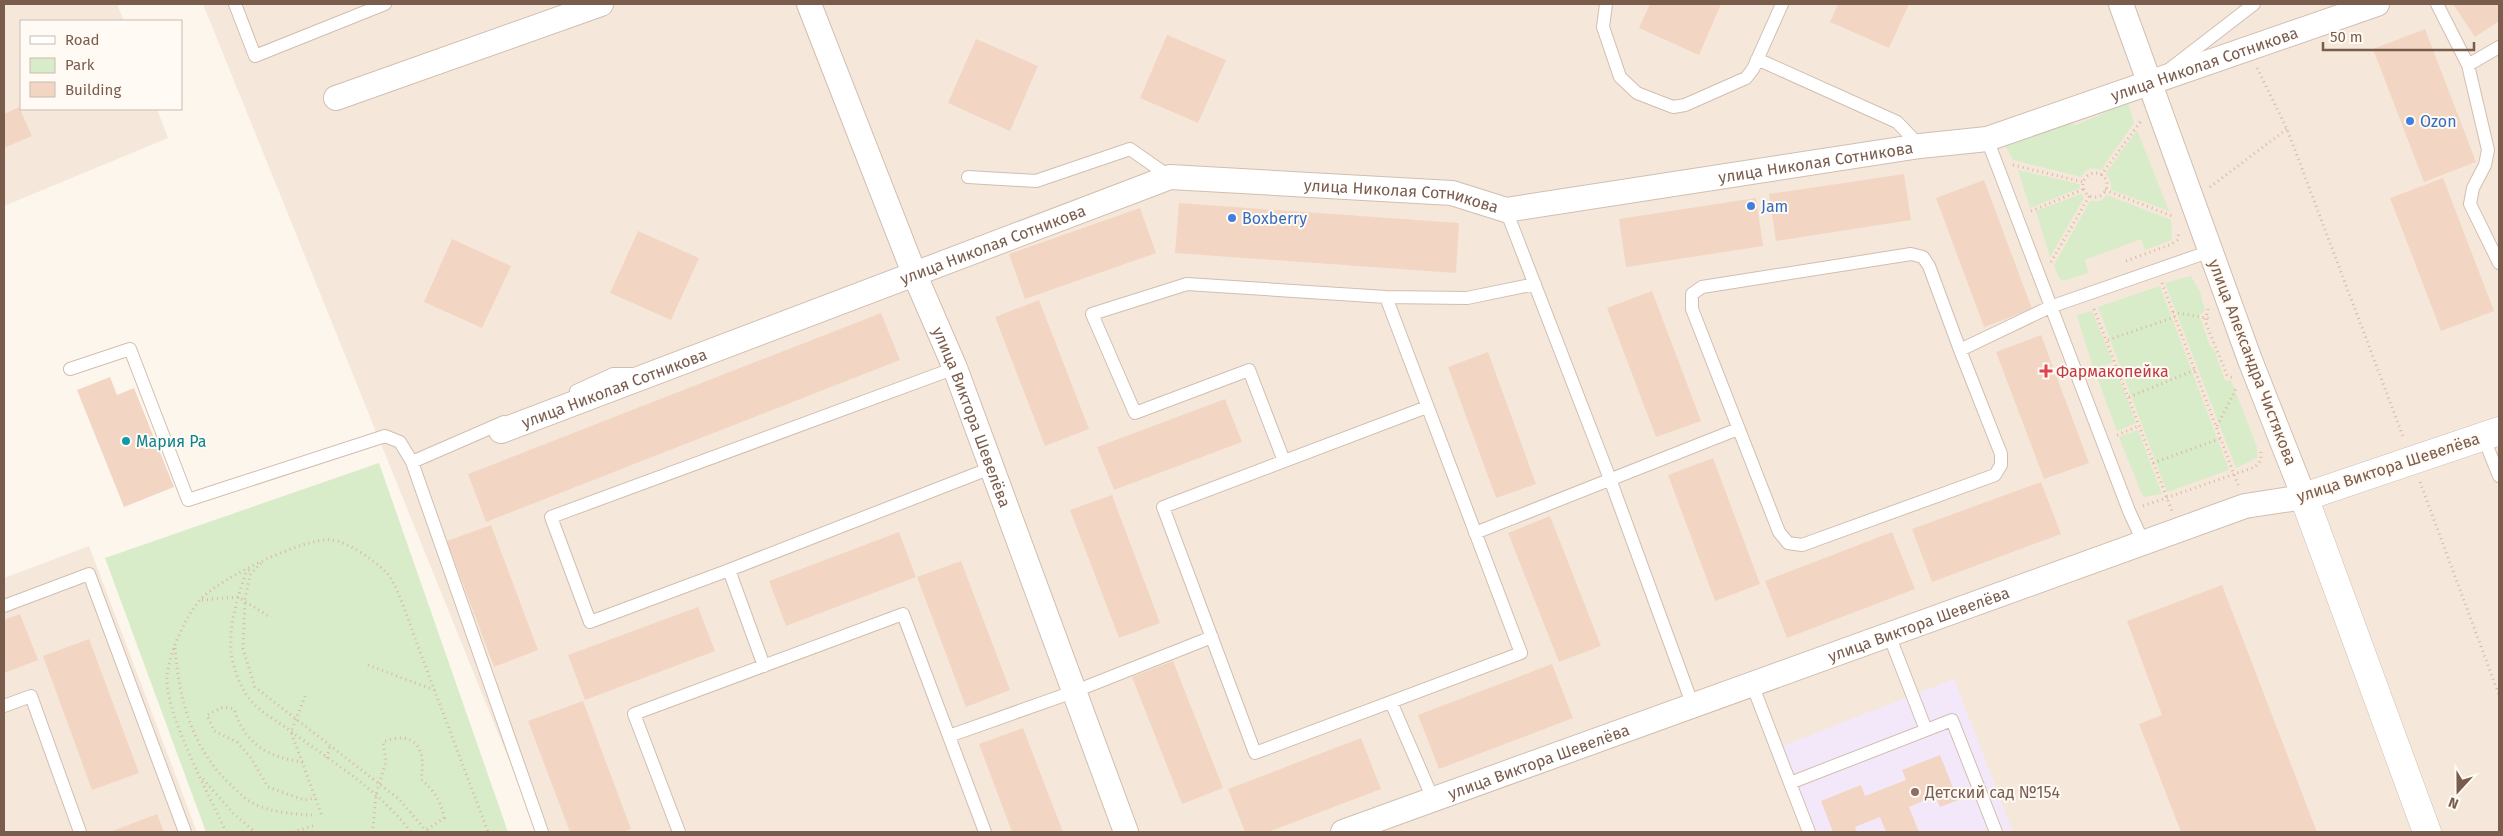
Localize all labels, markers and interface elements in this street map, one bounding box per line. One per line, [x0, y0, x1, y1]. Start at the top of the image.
legend [20, 20, 182, 110]
scale bar [2323, 20, 2474, 52]
street label: улица Николая Сотникова [2108, 23, 2301, 105]
text: 50 m [2330, 28, 2363, 46]
text: Road [65, 31, 100, 49]
text: Park [65, 56, 95, 74]
text: Building [65, 81, 121, 99]
place label: Ozon [2420, 112, 2457, 131]
marker: Ozon [2404, 115, 2416, 127]
street label: улица Николая Сотникова [1717, 138, 1914, 187]
street label: улица Николая Сотникова [1303, 176, 1501, 217]
place label: Jam [1761, 197, 1788, 216]
marker: Jam [1745, 200, 1757, 212]
street label: улица Николая Сотникова [898, 201, 1088, 289]
place label: Boxberry [1242, 209, 1307, 228]
marker: Boxberry [1226, 212, 1238, 224]
street label: улица Александра Чистякова [2204, 257, 2301, 468]
street label: улица Виктора Шевелёва [928, 324, 1014, 510]
street label: улица Николая Сотникова [519, 345, 710, 432]
place label: Фармакопейка [2056, 362, 2169, 381]
marker: Фармакопейка [2040, 365, 2052, 377]
street label: улица Виктора Шевелёва [2294, 429, 2482, 506]
place label: Мария Ра [136, 432, 206, 451]
marker: Мария Ра [120, 435, 132, 447]
street label: улица Виктора Шевелёва [1825, 583, 2012, 666]
street label: улица Виктора Шевелёва [1445, 720, 1632, 803]
north arrow [2433, 766, 2483, 816]
place label: Детский сад №154 [1924, 783, 2061, 802]
marker: Детский сад №154 [1909, 786, 1921, 798]
text: N [2446, 793, 2461, 812]

